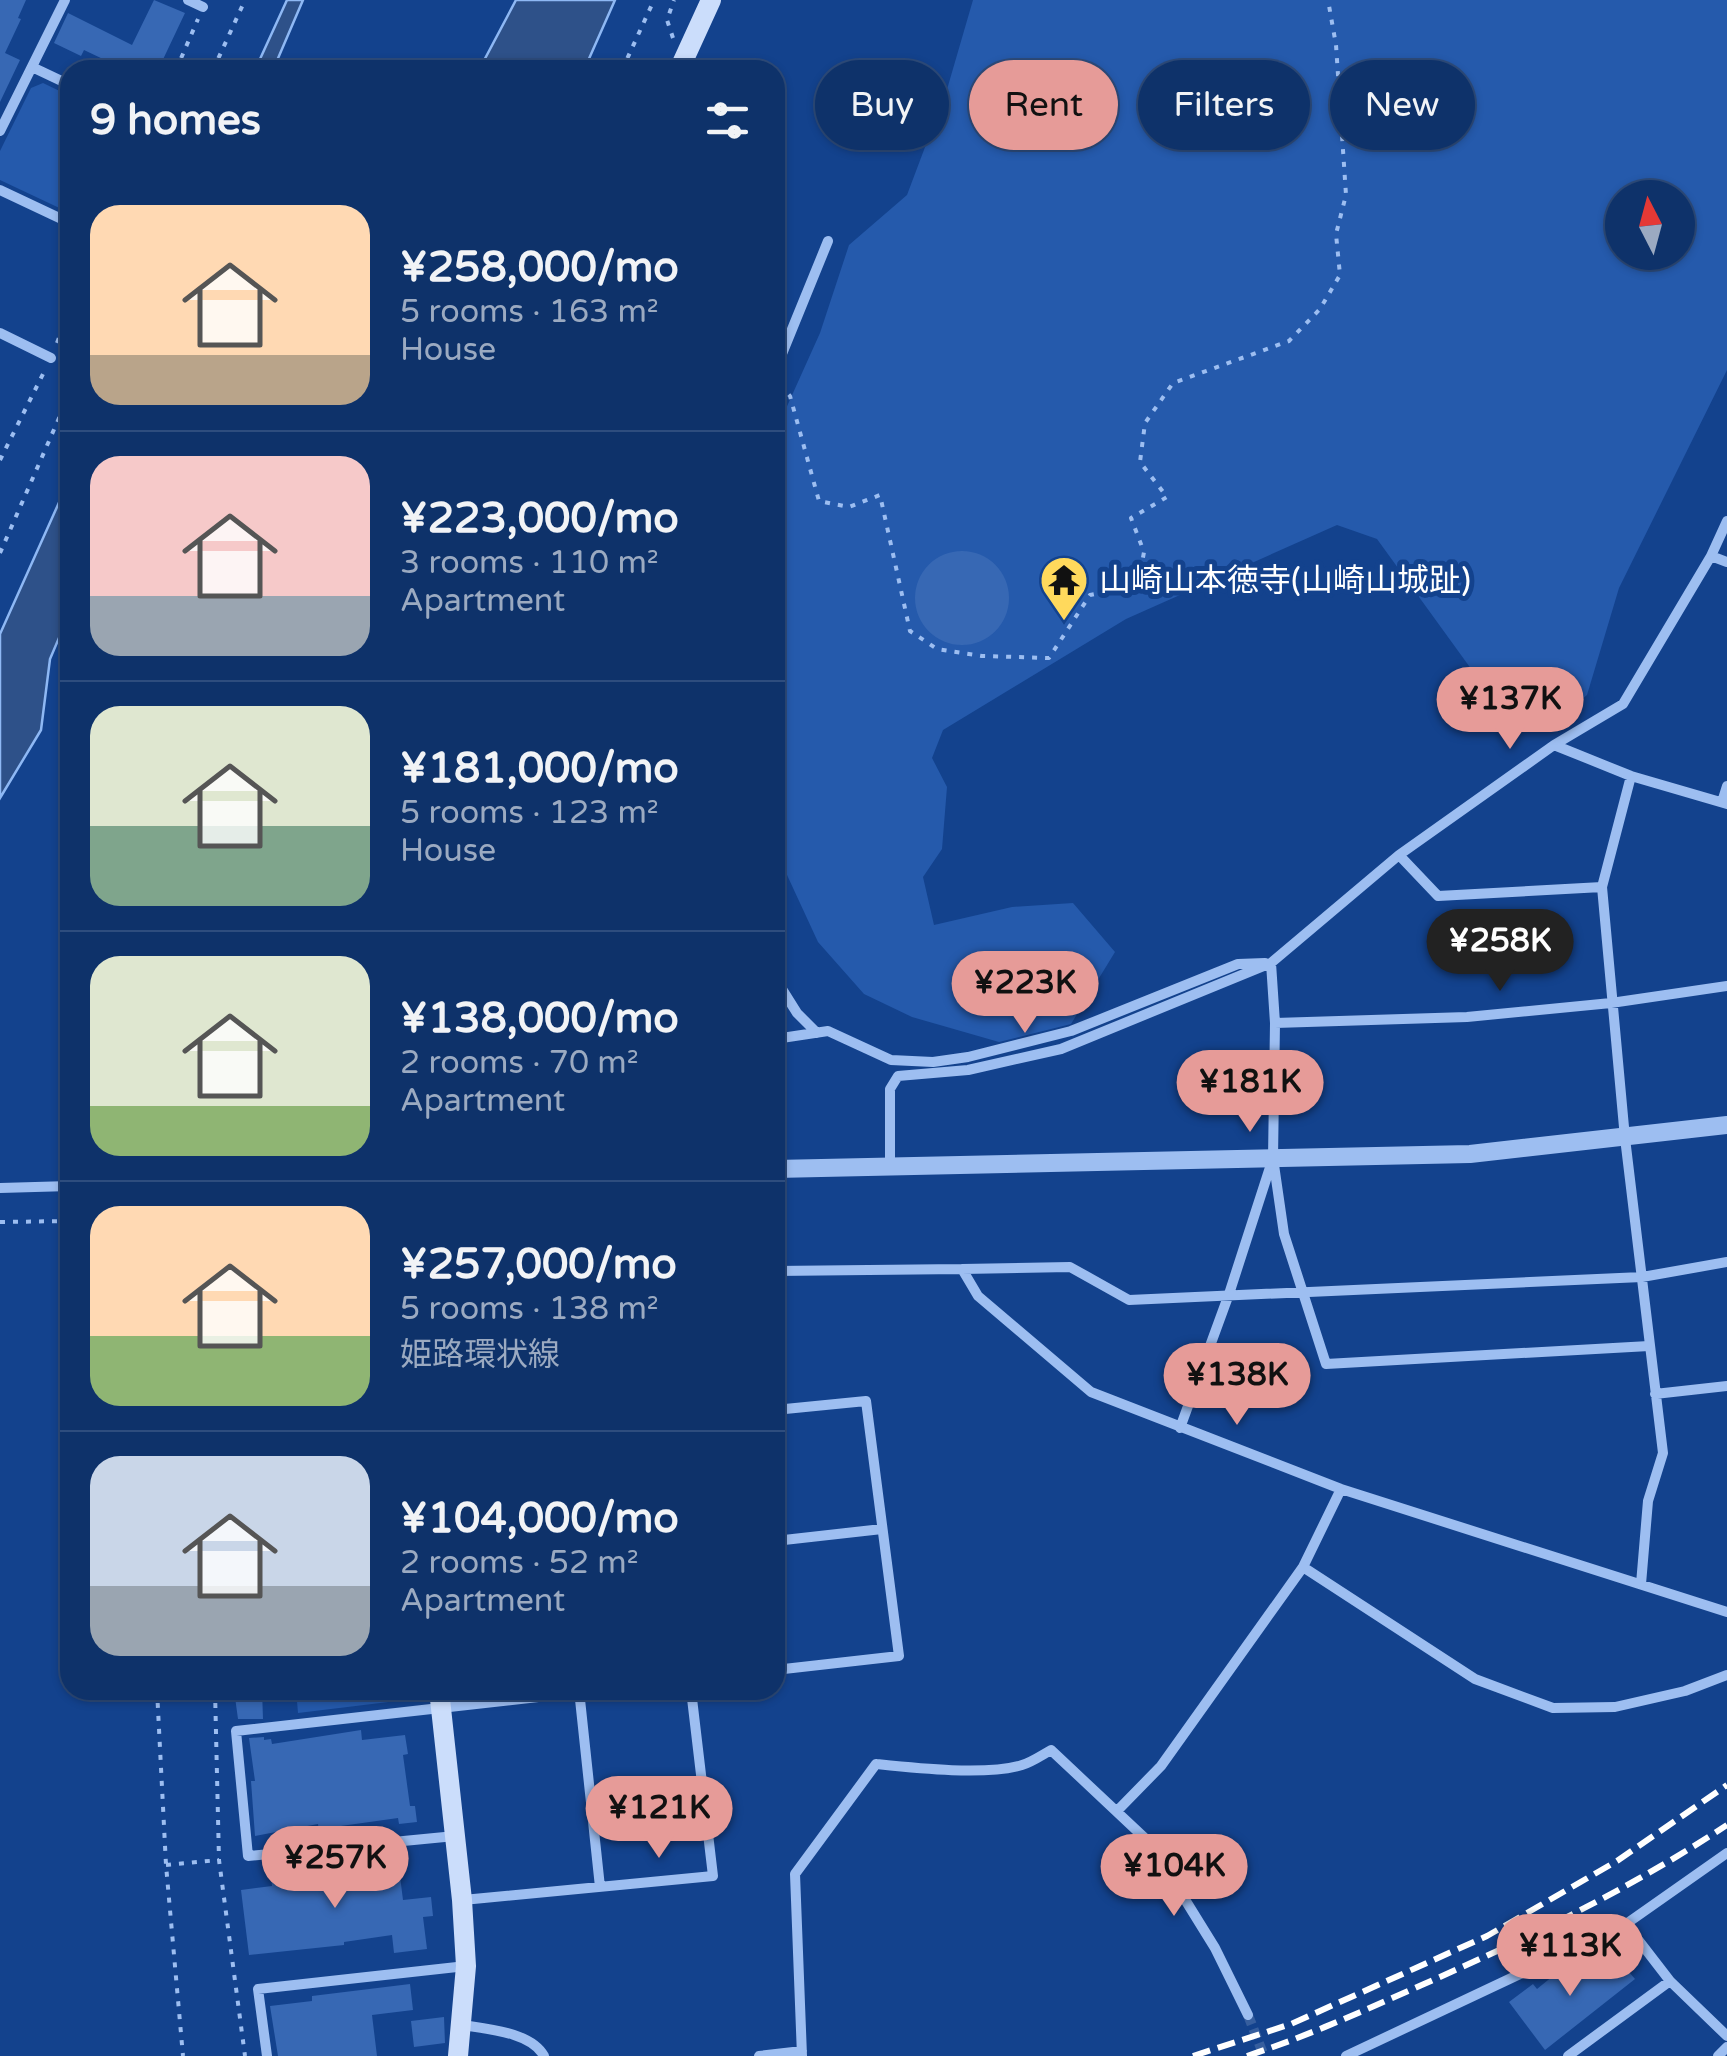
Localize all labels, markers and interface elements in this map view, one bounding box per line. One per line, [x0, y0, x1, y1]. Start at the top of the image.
chip: Buy [815, 60, 949, 150]
chip: Rent [969, 60, 1118, 150]
chip: Filters [1138, 60, 1310, 150]
chip: New [1330, 60, 1475, 150]
icon: filters [700, 93, 755, 148]
text: 9 homes [90, 95, 261, 146]
north arrow [1605, 180, 1695, 270]
map controls [1605, 180, 1695, 270]
text: ¥258,000/mo [400, 242, 679, 293]
icon: home [170, 245, 290, 365]
text: 5 rooms · 163 m² [400, 293, 659, 331]
text: House [400, 331, 496, 369]
text: ¥223,000/mo [400, 493, 679, 544]
icon: home [170, 496, 290, 616]
text: 3 rooms · 110 m² [400, 544, 659, 582]
temple icon: 山崎山本徳寺(山崎山城趾) [1038, 554, 1090, 622]
place label: 山崎山本徳寺(山崎山城趾) [1099, 562, 1471, 600]
text: Apartment [400, 582, 565, 620]
pin: ¥137K [1440, 667, 1580, 752]
text: ¥137K [1459, 680, 1561, 718]
text: ¥181,000/mo [400, 743, 679, 794]
icon: home [170, 746, 290, 866]
text: 5 rooms · 123 m² [400, 794, 659, 832]
text: House [400, 832, 496, 870]
pin: ¥258K [1430, 909, 1570, 994]
text: ¥258K [1449, 922, 1551, 960]
pin: ¥223K [955, 951, 1095, 1036]
text: ¥223K [974, 964, 1076, 1002]
text: ¥138,000/mo [400, 993, 679, 1044]
icon: home [170, 996, 290, 1116]
text: 2 rooms · 70 m² [400, 1044, 639, 1082]
pin: ¥181K [1180, 1050, 1320, 1135]
text: ¥181K [1199, 1063, 1301, 1101]
text: Apartment [400, 1082, 565, 1120]
text: ¥257,000/mo [400, 1239, 677, 1290]
icon: home [170, 1246, 290, 1366]
text: 5 rooms · 138 m² [400, 1290, 659, 1328]
text: 姫路環状線 [400, 1336, 560, 1374]
pin: ¥138K [1167, 1343, 1307, 1428]
text: ¥138K [1186, 1356, 1288, 1394]
text: ¥104,000/mo [400, 1493, 679, 1544]
icon: home [170, 1496, 290, 1616]
text: 2 rooms · 52 m² [400, 1544, 639, 1582]
text: Apartment [400, 1582, 565, 1620]
pin: ¥121K [589, 1776, 729, 1861]
text: ¥121K [608, 1789, 710, 1827]
pin: ¥257K [265, 1826, 405, 1911]
pin: ¥104K [1104, 1834, 1244, 1919]
text: ¥257K [284, 1839, 386, 1877]
text: ¥104K [1123, 1847, 1225, 1885]
pin: ¥113K [1500, 1914, 1640, 1999]
text: ¥113K [1519, 1927, 1621, 1965]

